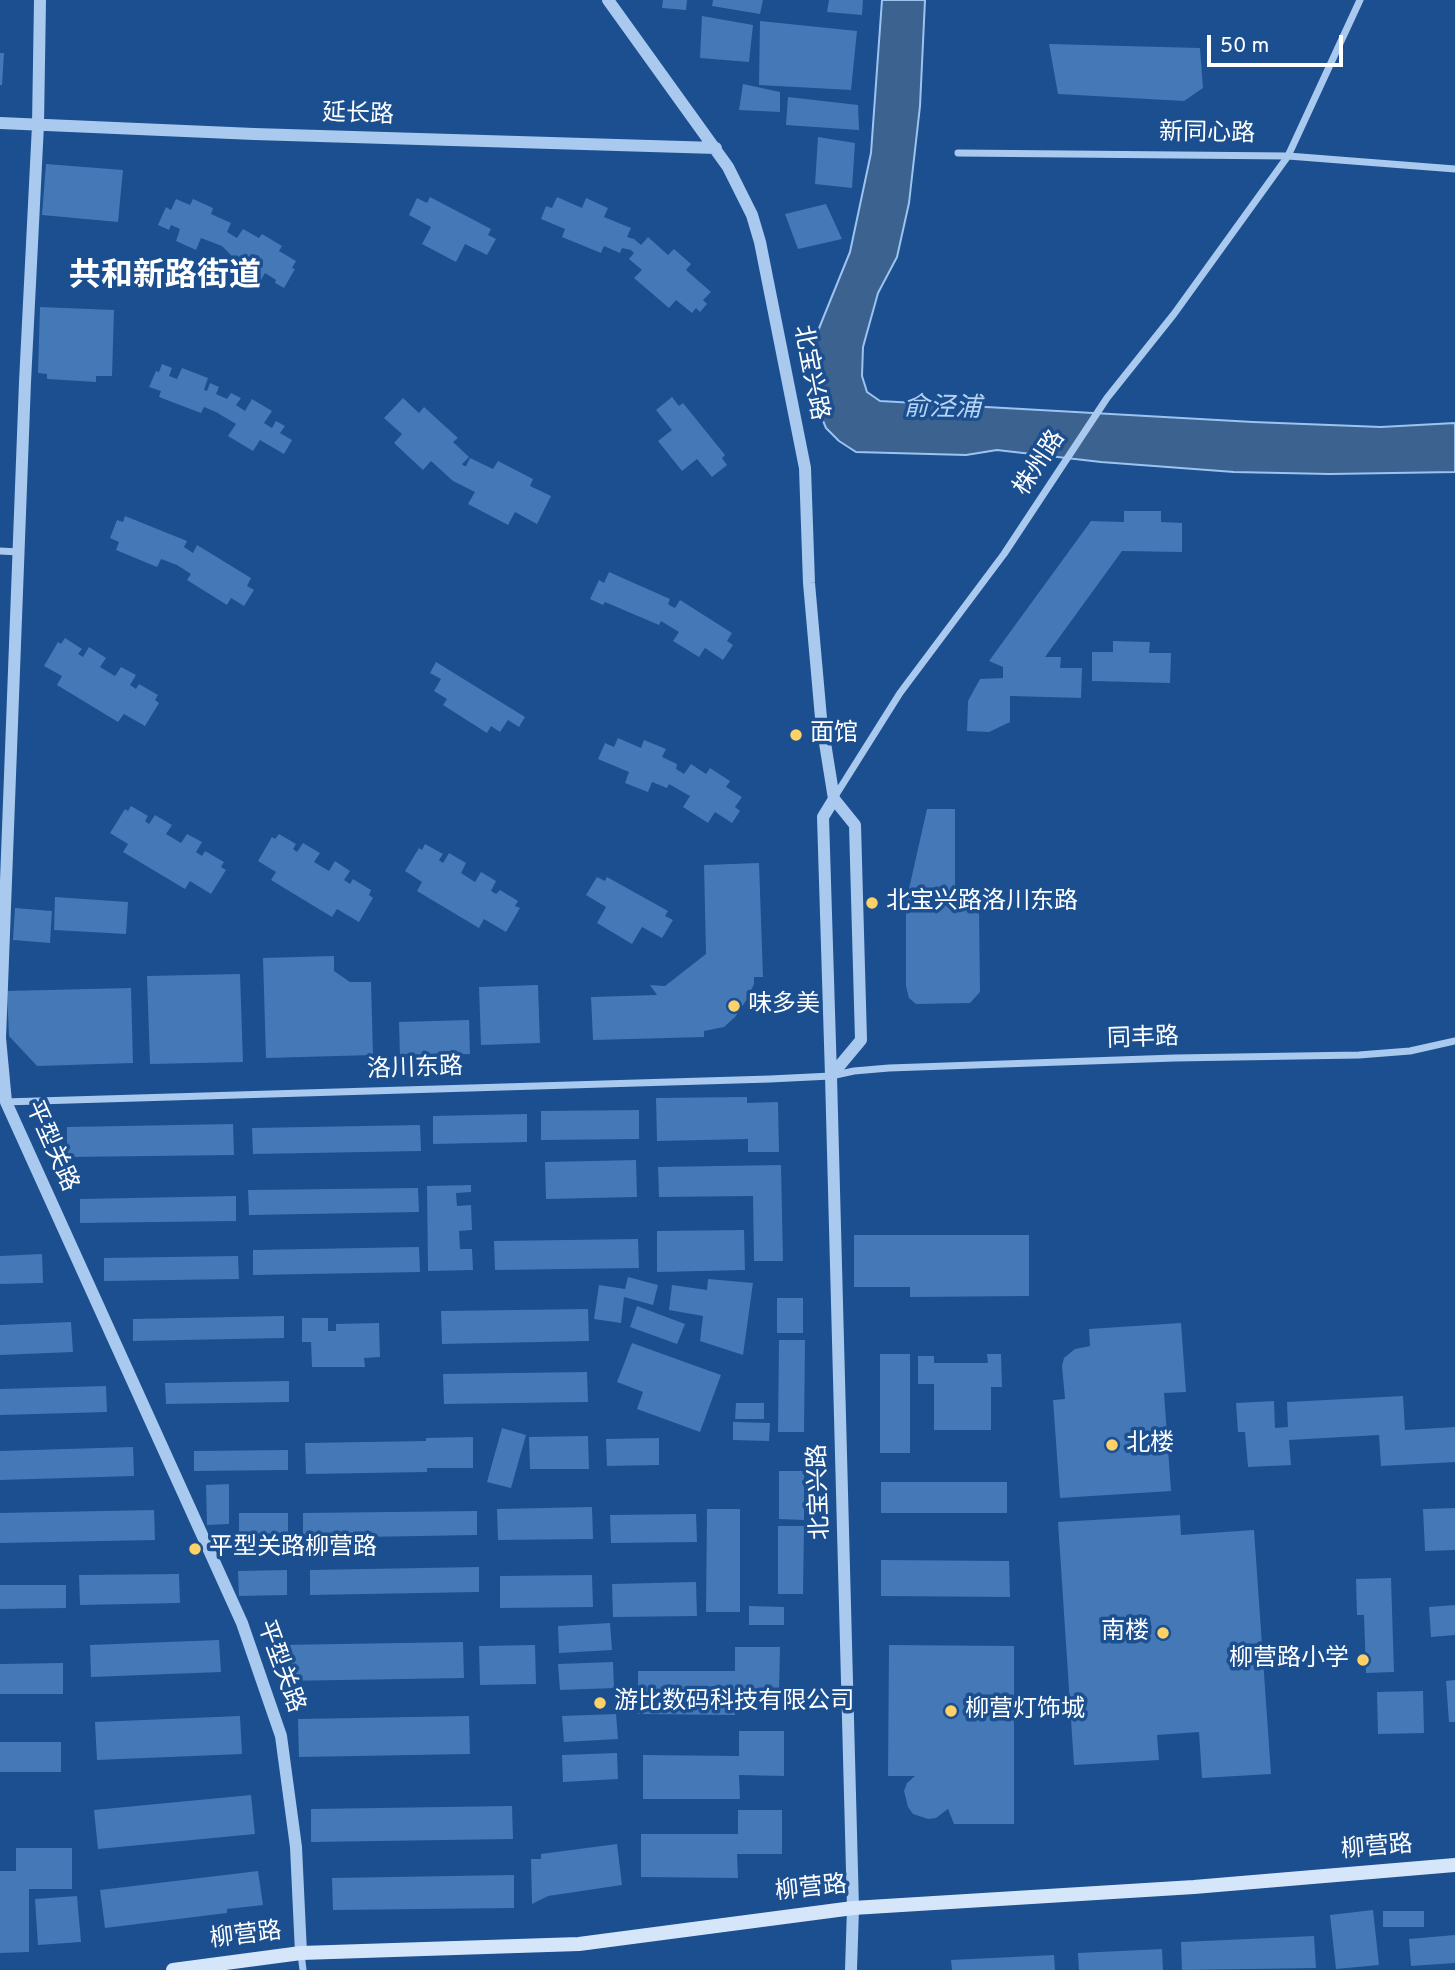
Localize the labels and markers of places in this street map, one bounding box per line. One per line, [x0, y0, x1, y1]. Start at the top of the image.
place label: 面馆 [810, 721, 858, 749]
marker: 面馆 [788, 727, 804, 743]
place label: 北宝兴路洛川东路 [886, 889, 1078, 917]
marker: 北宝兴路洛川东路 [864, 895, 880, 911]
place label: 味多美 [748, 992, 820, 1020]
marker: 味多美 [726, 998, 742, 1014]
place label: 北楼 [1126, 1431, 1174, 1459]
marker: 北楼 [1104, 1437, 1120, 1453]
place label: 平型关路柳营路 [209, 1535, 377, 1563]
marker: 平型关路柳营路 [187, 1541, 203, 1557]
place label: 南楼 [1101, 1619, 1149, 1647]
marker: 南楼 [1155, 1625, 1171, 1641]
place label: 柳营路小学 [1229, 1646, 1349, 1674]
marker: 柳营路小学 [1355, 1652, 1371, 1668]
place label: 游比数码科技有限公司 [614, 1689, 854, 1717]
marker: 游比数码科技有限公司 [592, 1695, 608, 1711]
place label: 柳营灯饰城 [965, 1697, 1085, 1725]
marker: 柳营灯饰城 [943, 1703, 959, 1719]

